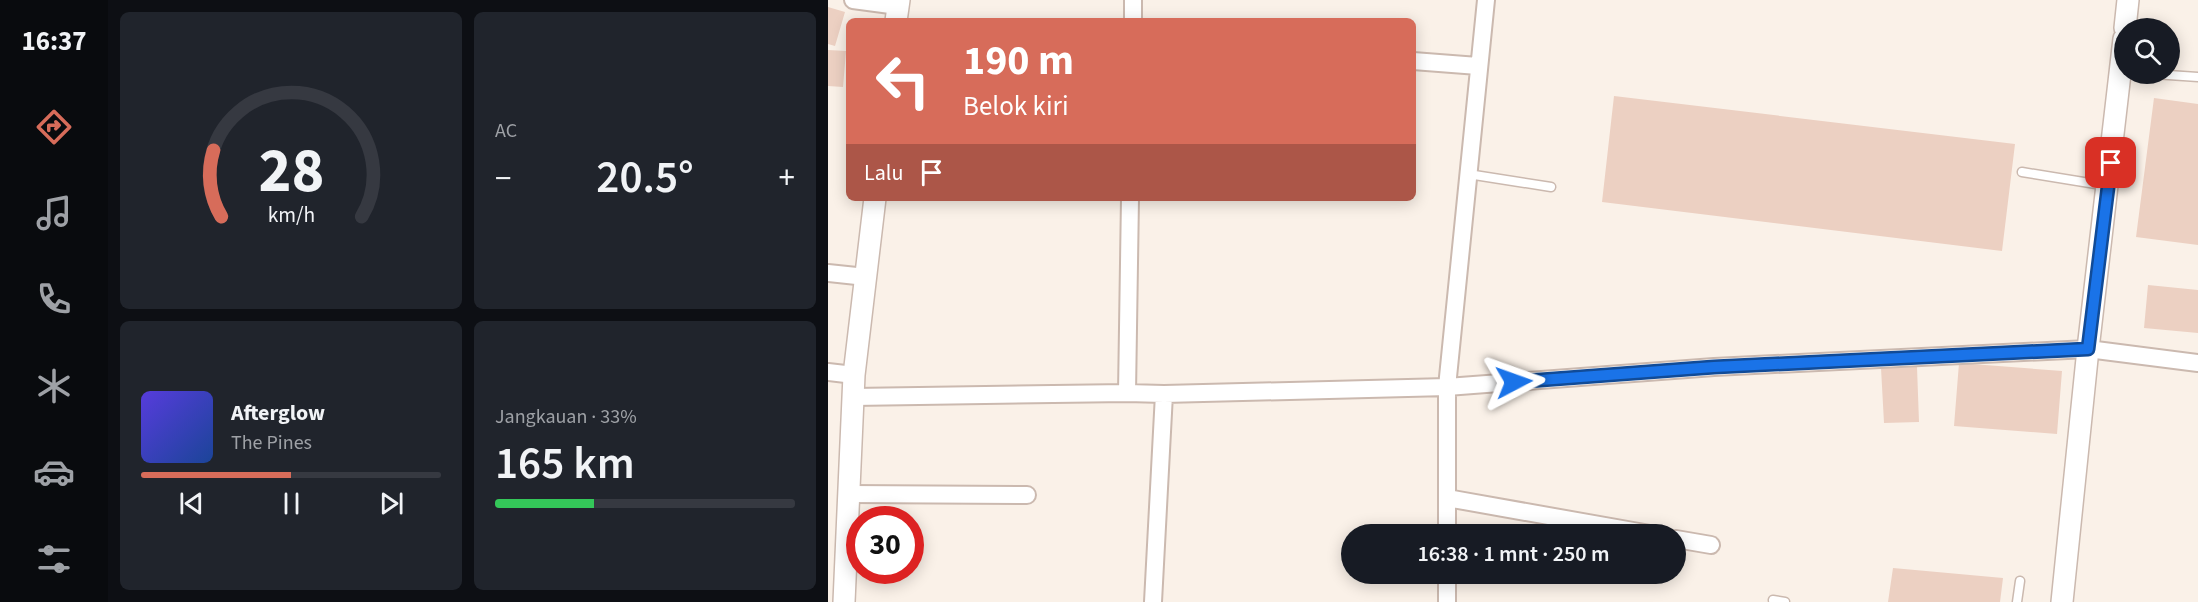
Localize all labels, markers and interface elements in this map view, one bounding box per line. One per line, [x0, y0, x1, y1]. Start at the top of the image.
map controls [2114, 18, 2180, 84]
button: search [2114, 18, 2180, 84]
text: 16:37 [21, 22, 87, 61]
text: 190 m [963, 31, 1074, 91]
icon: left [864, 42, 942, 120]
text: Belok kiri [963, 87, 1069, 126]
icon: directions [33, 106, 75, 148]
text: AC [495, 117, 517, 145]
text: 28 [258, 127, 324, 216]
pin [2085, 137, 2136, 188]
text: 20.5° [596, 146, 694, 210]
icon: arrive [2094, 146, 2127, 179]
text: − [495, 155, 511, 202]
text: + [779, 155, 795, 202]
icon: arrive [915, 156, 948, 189]
text: Lalu [864, 157, 903, 189]
icon: music [33, 192, 75, 234]
text: km/h [267, 201, 315, 232]
icon: phone [33, 278, 75, 320]
position arrow [1482, 350, 1546, 414]
icon: climate [33, 365, 75, 407]
text: Afterglow [231, 397, 325, 429]
text: Jangkauan · 33% [495, 403, 637, 431]
text: The Pines [231, 429, 312, 457]
text: 165 km [495, 432, 635, 496]
icon: car [33, 451, 75, 493]
icon: previous [175, 487, 208, 520]
icon: pause [275, 487, 308, 520]
icon: next [375, 487, 408, 520]
speed limit sign: 30 [846, 506, 924, 584]
icon: filters [33, 538, 75, 580]
text: 16:38 · 1 mnt · 250 m [1417, 538, 1610, 570]

